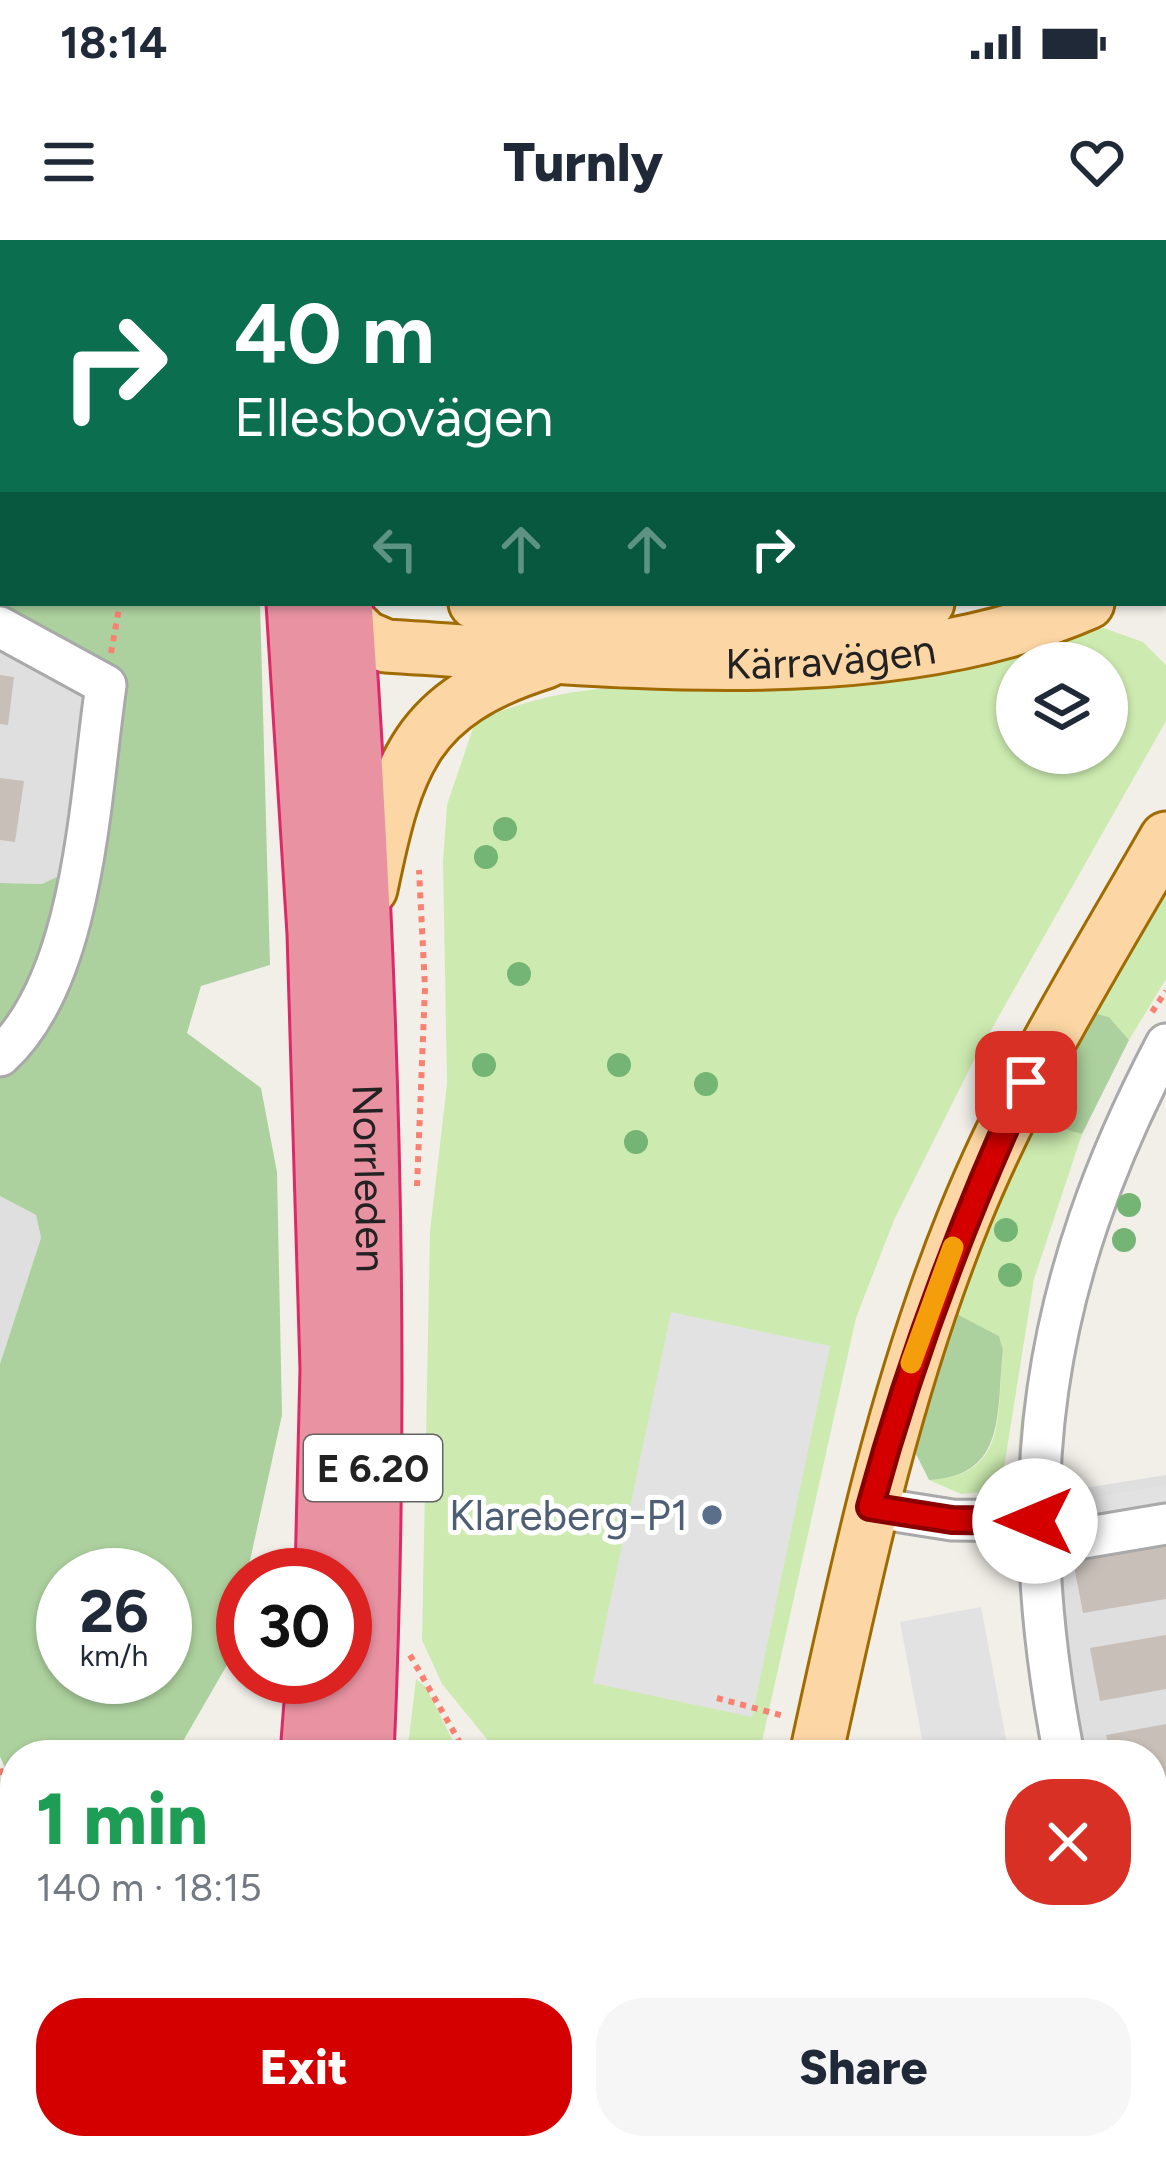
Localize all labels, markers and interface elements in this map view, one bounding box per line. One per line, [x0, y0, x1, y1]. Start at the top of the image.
text: 18:14 [60, 15, 168, 69]
icon: menu [36, 129, 102, 195]
icon: heart [1064, 129, 1130, 195]
text: Turnly [503, 130, 663, 195]
text: 40 m [234, 283, 435, 384]
icon: right [36, 288, 192, 444]
text: Ellesbovägen [234, 385, 554, 450]
icon: left [362, 516, 428, 582]
icon: ahead [488, 516, 554, 582]
icon: ahead [614, 516, 680, 582]
icon: right [740, 516, 806, 582]
street label: Kärravägen [725, 623, 939, 690]
map controls [996, 642, 1128, 774]
button: layers [996, 642, 1128, 774]
pin [975, 1031, 1077, 1133]
icon: arrive [993, 1049, 1059, 1115]
street label: Norrleden [342, 1083, 397, 1273]
road number: E 6.20 [304, 1435, 442, 1501]
position arrow [972, 1458, 1098, 1584]
place label: Klareberg-P1 [449, 1490, 688, 1541]
marker: Klareberg-P1 [699, 1502, 725, 1528]
speed limit sign: 30 [216, 1548, 372, 1704]
text: 26 [79, 1575, 149, 1647]
text: km/h [80, 1637, 148, 1674]
text: 1 min [36, 1776, 208, 1862]
button: close [1005, 1779, 1131, 1905]
text: 140 m · 18:15 [36, 1864, 262, 1911]
button: Exit [36, 1998, 572, 2136]
button: Share [596, 1998, 1131, 2136]

